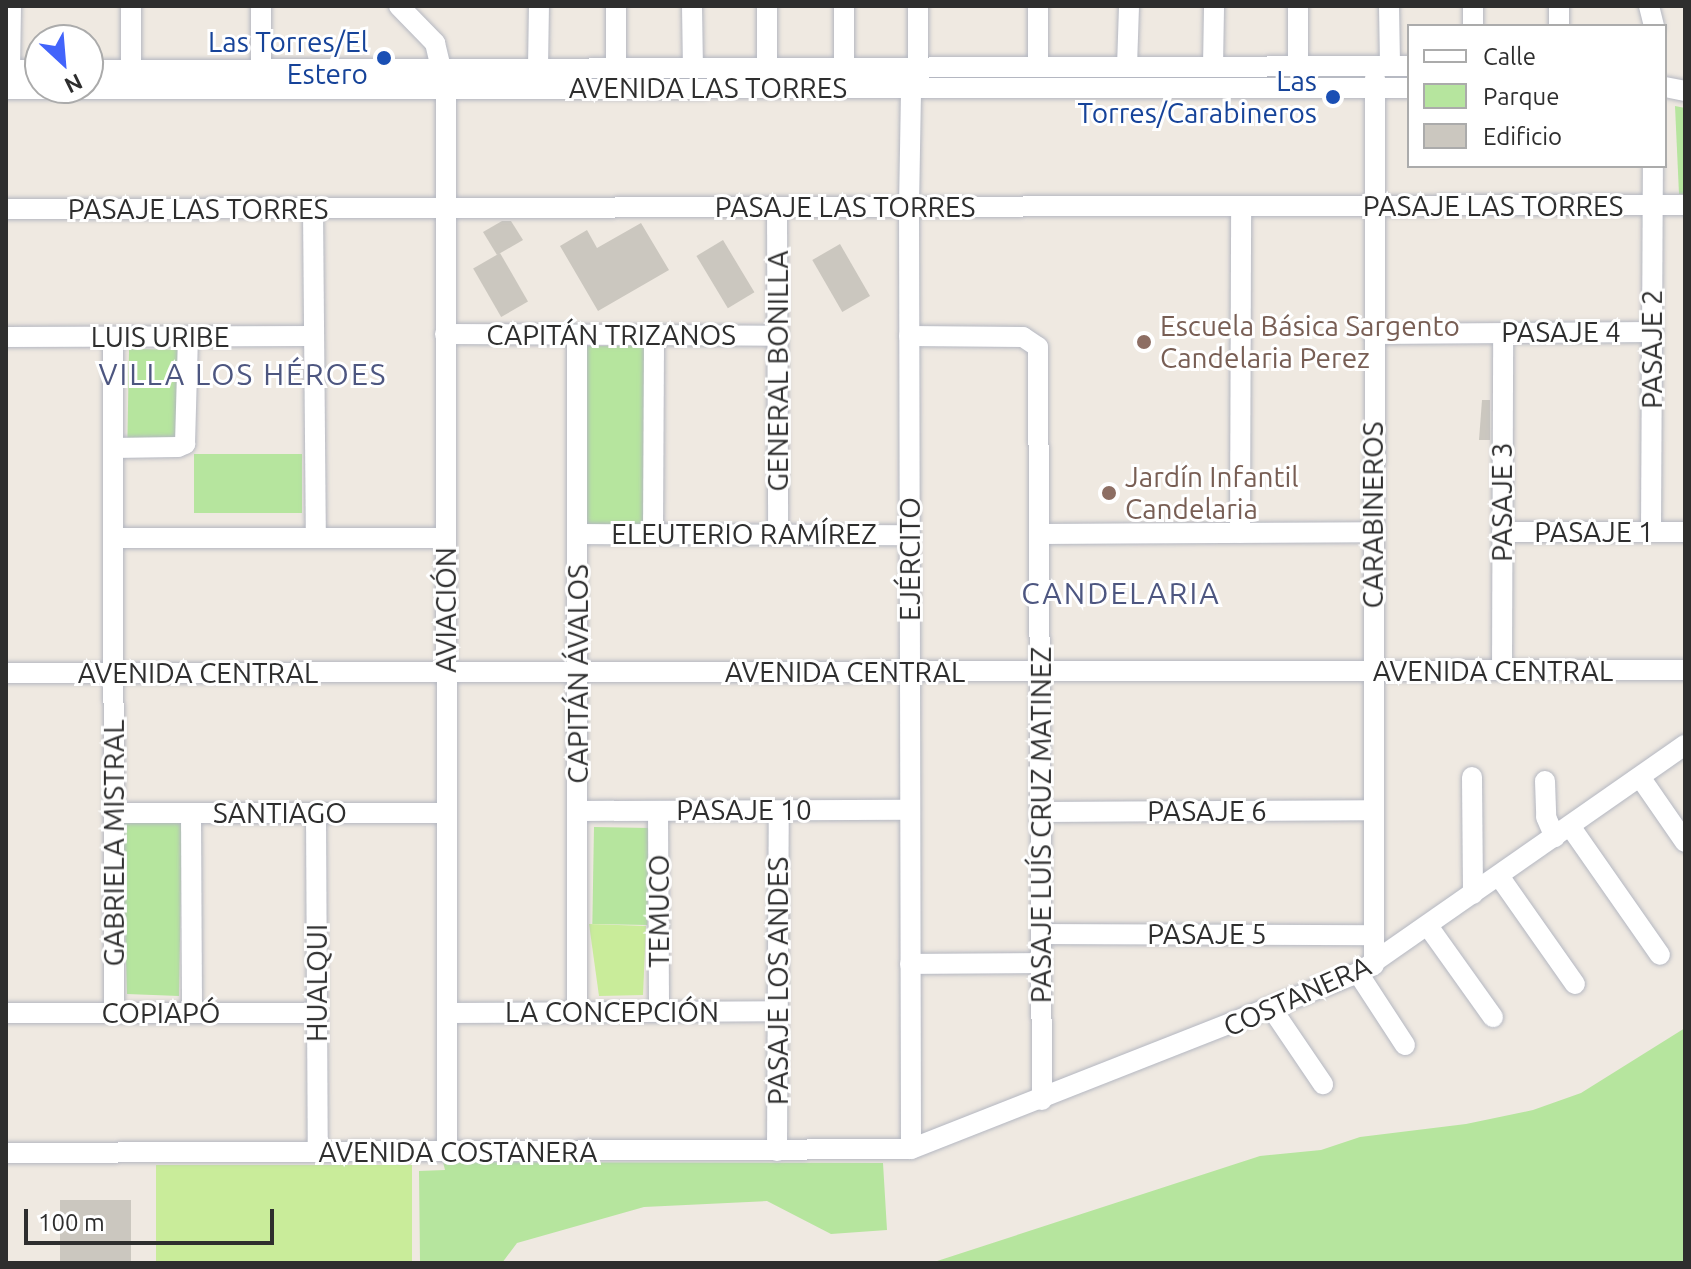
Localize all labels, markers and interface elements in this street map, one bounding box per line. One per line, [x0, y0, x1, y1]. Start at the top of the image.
north arrow [24, 24, 104, 104]
legend [1407, 24, 1667, 168]
place label: Las Torres/El Estero [208, 25, 368, 91]
text: Calle [1483, 43, 1536, 70]
marker: Las Torres/El Estero [375, 49, 393, 67]
place label: Las Torres/Carabineros [1077, 64, 1317, 130]
text: N [61, 69, 87, 99]
street label: AVENIDA LAS TORRES [569, 71, 847, 105]
text: Parque [1483, 83, 1560, 110]
marker: Las Torres/Carabineros [1324, 88, 1342, 106]
text: Edificio [1483, 123, 1562, 150]
street label: PASAJE LAS TORRES [1363, 189, 1623, 223]
street label: PASAJE LAS TORRES [715, 190, 975, 224]
street label: PASAJE LAS TORRES [68, 192, 328, 226]
street label: GENERAL BONILLA [761, 250, 795, 492]
street label: PASAJE 2 [1635, 289, 1669, 409]
place label: Escuela Básica Sargento Candelaria Perez [1160, 309, 1460, 375]
street label: PASAJE 4 [1501, 315, 1621, 349]
street label: CAPITÁN TRIZANOS [486, 318, 736, 352]
street label: LUIS URIBE [91, 320, 229, 354]
marker: Escuela Básica Sargento Candelaria Perez [1135, 333, 1153, 351]
district label: VILLA LOS HÉROES [99, 356, 387, 392]
street label: CARABINEROS [1356, 422, 1390, 608]
street label: PASAJE 3 [1485, 442, 1519, 562]
place label: Jardín Infantil Candelaria [1125, 460, 1299, 526]
marker: Jardín Infantil Candelaria [1100, 484, 1118, 502]
street label: EJÉRCITO [893, 497, 927, 621]
street label: PASAJE 1 [1534, 515, 1654, 549]
street label: ELEUTERIO RAMÍREZ [611, 517, 877, 551]
street label: AVIACIÓN [429, 547, 463, 673]
street label: CAPITÁN ÁVALOS [561, 564, 595, 784]
district label: CANDELARIA [1021, 575, 1221, 611]
street label: PASAJE LUÍS CRUZ MATINEZ [1024, 647, 1058, 1003]
street label: AVENIDA CENTRAL [1373, 654, 1613, 688]
street label: AVENIDA CENTRAL [725, 655, 965, 689]
street label: AVENIDA CENTRAL [78, 656, 318, 690]
street label: GABRIELA MISTRAL [97, 720, 131, 966]
street label: PASAJE 10 [676, 793, 812, 827]
street label: PASAJE 6 [1147, 794, 1267, 828]
street label: SANTIAGO [213, 796, 347, 830]
street label: TEMUCO [642, 854, 676, 968]
street label: PASAJE LOS ANDES [761, 857, 795, 1105]
street label: PASAJE 5 [1147, 917, 1267, 951]
street label: HUALQUI [300, 924, 334, 1042]
street label: COSTANERA [1218, 949, 1376, 1043]
street label: LA CONCEPCIÓN [505, 995, 719, 1029]
street label: COPIAPÓ [101, 996, 221, 1030]
street label: AVENIDA COSTANERA [318, 1135, 598, 1169]
scale bar [28, 1193, 278, 1243]
text: 100 m [38, 1209, 105, 1236]

